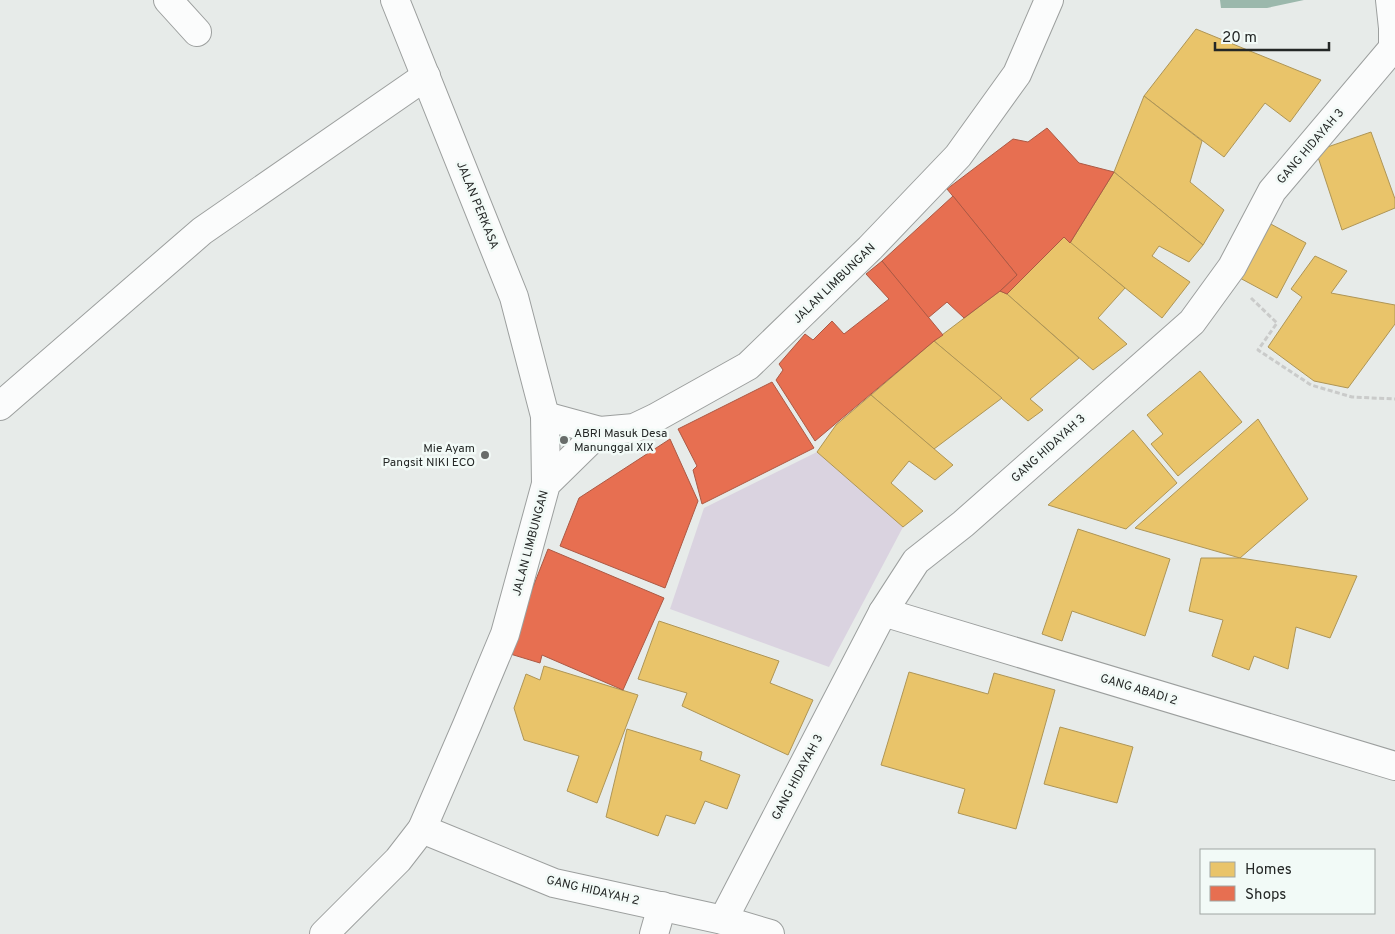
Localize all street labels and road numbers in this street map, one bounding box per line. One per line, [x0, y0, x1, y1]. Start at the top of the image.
street label: GANG HIDAYAH 3 [1274, 106, 1348, 188]
street label: JALAN PERKASA [452, 159, 502, 252]
street label: JALAN LIMBUNGAN [790, 240, 879, 327]
street label: GANG HIDAYAH 3 [1008, 411, 1089, 486]
street label: JALAN LIMBUNGAN [509, 489, 553, 598]
street label: GANG ABADI 2 [1098, 671, 1179, 709]
street label: GANG HIDAYAH 3 [769, 732, 827, 823]
street label: GANG HIDAYAH 2 [545, 872, 641, 909]

